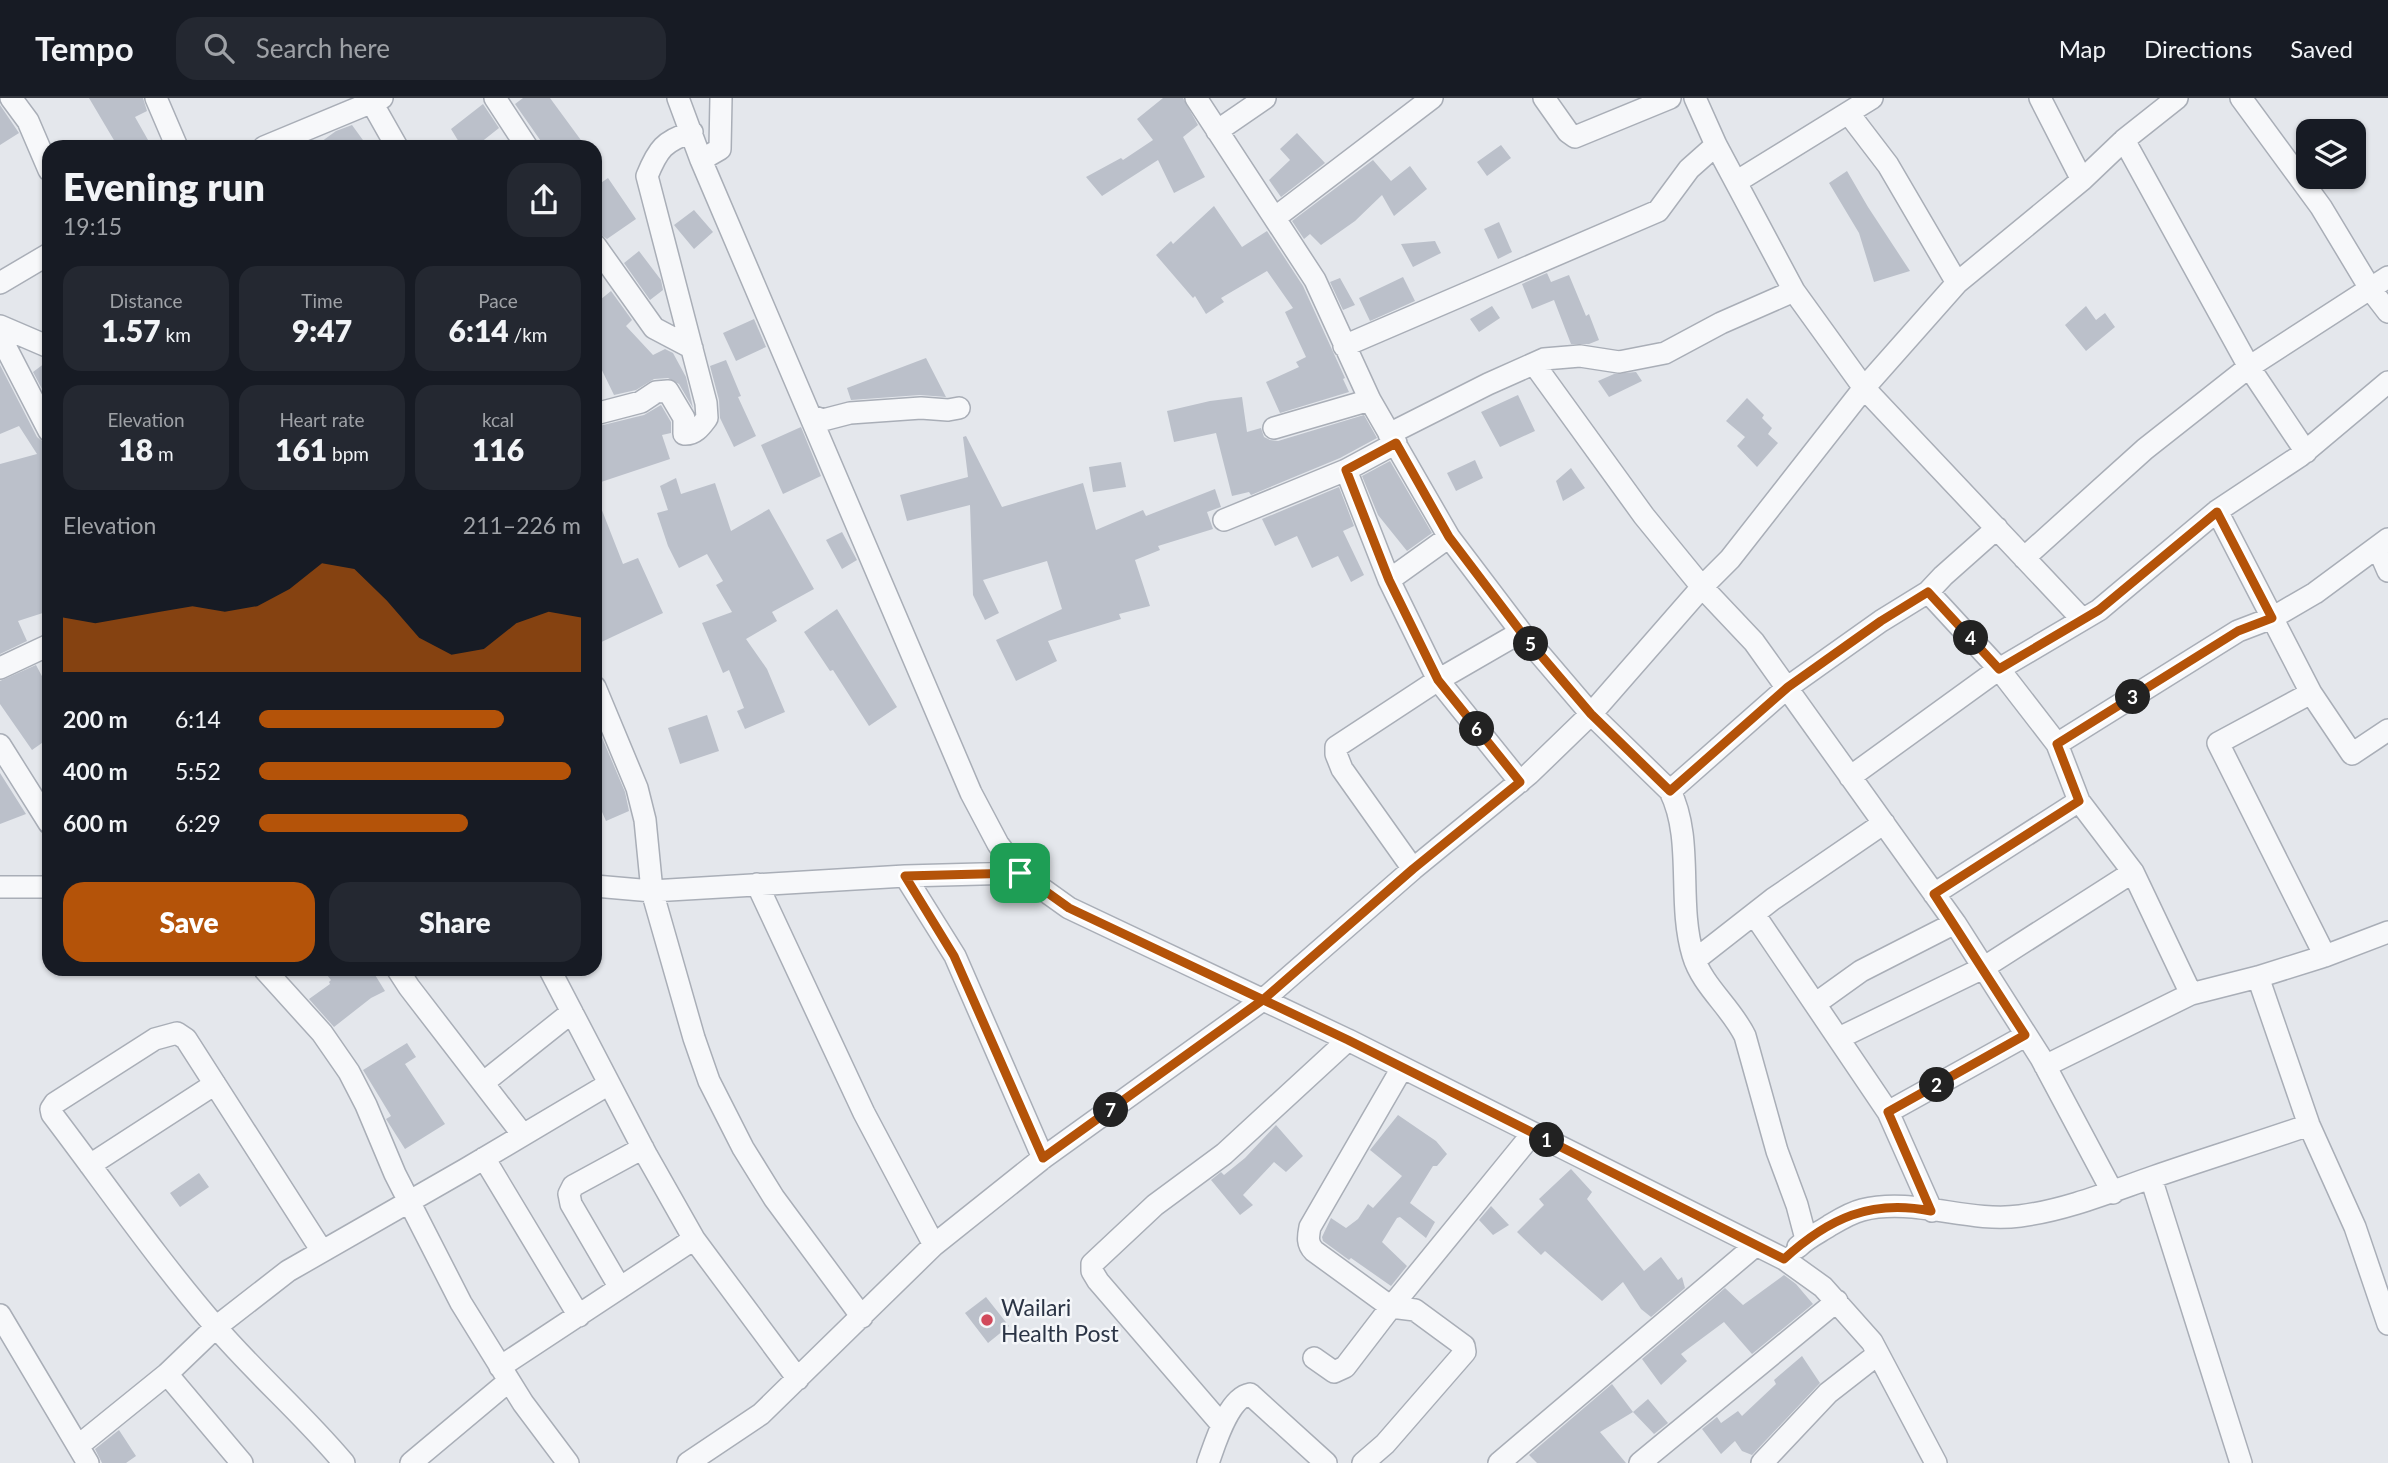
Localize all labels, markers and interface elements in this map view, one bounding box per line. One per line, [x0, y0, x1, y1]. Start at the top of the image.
search box [176, 17, 666, 80]
text: Tempo [35, 28, 134, 68]
icon: search [200, 29, 238, 67]
text: Search here [256, 32, 390, 64]
text: Map [2059, 34, 2106, 63]
text: Directions [2144, 34, 2252, 63]
text: Saved [2290, 34, 2353, 63]
map controls [2296, 119, 2366, 189]
button: layers [2296, 119, 2366, 189]
text: Evening run [63, 163, 265, 209]
button: share [507, 163, 581, 237]
text: 19:15 [63, 212, 122, 240]
text: Distance [110, 289, 182, 312]
text: Time [301, 289, 343, 312]
text: Pace [478, 289, 518, 312]
text: 1.57 [101, 312, 161, 348]
text: 9:47 [292, 312, 352, 348]
text: 6:14 [449, 312, 509, 348]
text: km [161, 323, 191, 346]
text: /km [509, 323, 547, 346]
text: Elevation [107, 408, 185, 431]
text: Heart rate [279, 408, 365, 431]
text: kcal [482, 408, 514, 431]
text: 18 [118, 431, 153, 467]
text: 161 [275, 431, 327, 467]
text: 116 [472, 431, 524, 467]
text: m [153, 442, 174, 465]
text: bpm [327, 442, 369, 465]
text: Elevation [63, 511, 156, 539]
text: 211–226 m [463, 511, 581, 539]
pin: 4 [1954, 620, 1988, 656]
pin: 5 [1514, 626, 1548, 662]
text: 4 [1965, 626, 1976, 649]
text: 5 [1525, 632, 1536, 655]
pin: 3 [2116, 680, 2150, 714]
text: 3 [2127, 685, 2138, 708]
text: 200 m [63, 705, 128, 733]
text: 6:14 [175, 705, 221, 733]
pin: 6 [1460, 712, 1494, 746]
text: 6 [1471, 717, 1482, 740]
text: 400 m [63, 757, 128, 785]
text: 5:52 [175, 757, 221, 785]
text: 600 m [63, 809, 128, 837]
text: 6:29 [175, 809, 221, 837]
pin [990, 843, 1050, 903]
icon: arrive [1001, 854, 1039, 892]
button: Save [63, 882, 315, 962]
button: Share [329, 882, 581, 962]
pin: 2 [1920, 1068, 1954, 1102]
text: 2 [1931, 1073, 1942, 1096]
pin: 7 [1094, 1093, 1128, 1128]
text: 7 [1105, 1098, 1116, 1121]
pin: 1 [1530, 1122, 1564, 1158]
text: 1 [1541, 1128, 1552, 1151]
place label: Wailari Health Post [1001, 1293, 1119, 1347]
marker: Wailari Health Post [979, 1312, 995, 1328]

